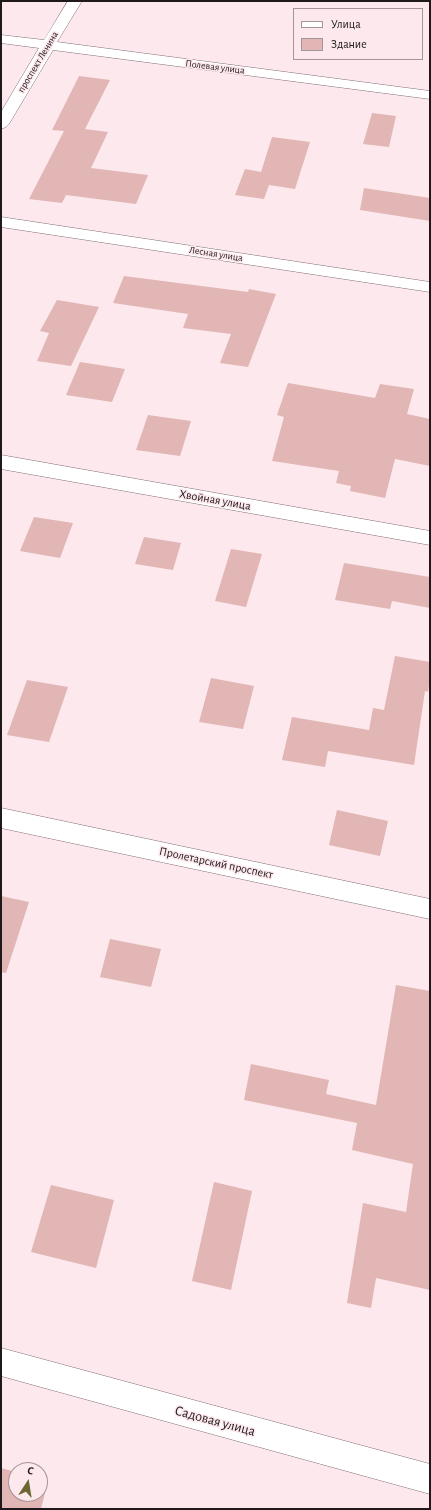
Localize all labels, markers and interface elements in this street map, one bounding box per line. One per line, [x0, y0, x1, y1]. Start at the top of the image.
legend [293, 8, 423, 60]
text: Улица [331, 18, 361, 30]
street label: проспект Ленина [15, 29, 61, 95]
text: Здание [331, 38, 367, 50]
street label: Полевая улица [185, 57, 245, 77]
street label: Лесная улица [188, 244, 244, 264]
street label: Хвойная улица [178, 487, 252, 513]
street label: Пролетарский проспект [158, 844, 274, 882]
street label: Садовая улица [173, 1402, 257, 1440]
north arrow [8, 1462, 48, 1502]
text: С [26, 1465, 35, 1477]

